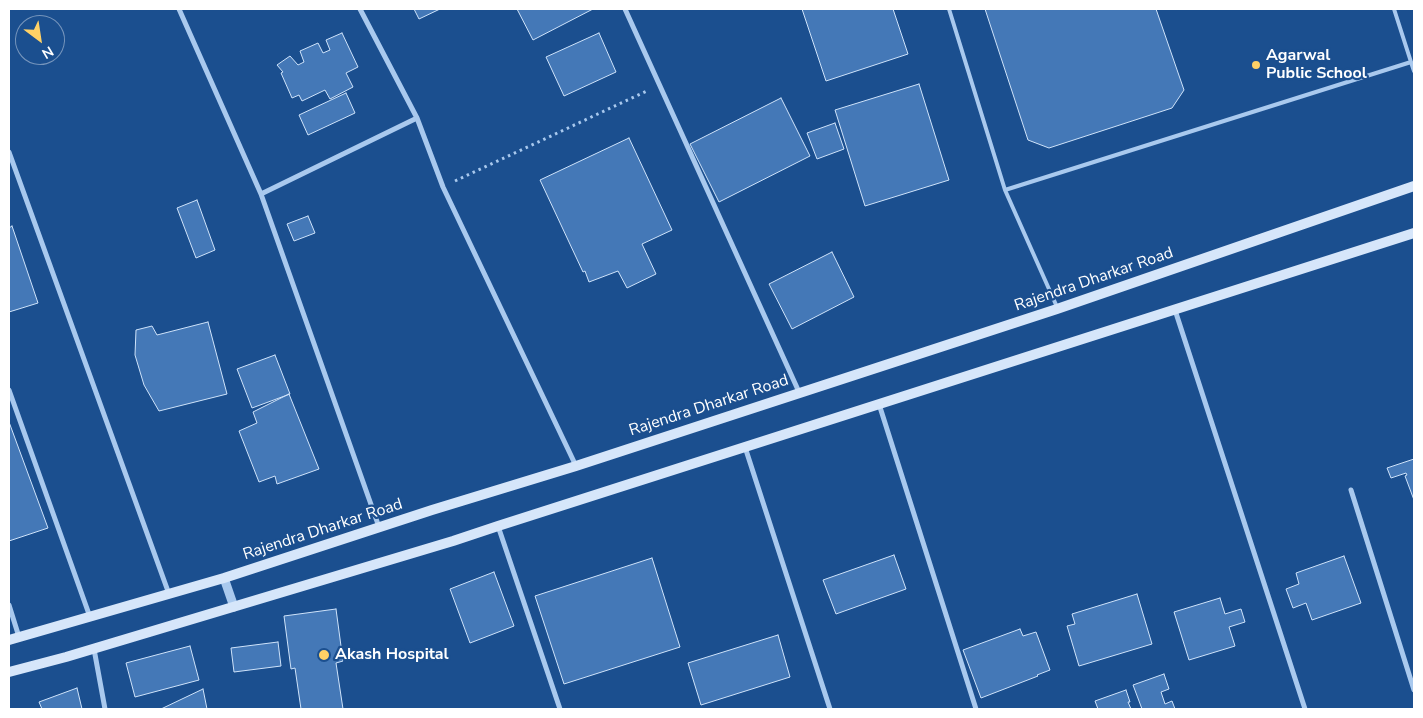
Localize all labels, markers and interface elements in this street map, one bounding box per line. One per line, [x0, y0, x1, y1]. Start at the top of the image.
north arrow [15, 15, 65, 65]
text: N [38, 42, 57, 63]
place label: Agarwal Public School [1266, 46, 1367, 84]
marker: Agarwal Public School [1250, 59, 1262, 71]
street label: Rajendra Dharkar Road [1012, 244, 1176, 316]
street label: Rajendra Dharkar Road [627, 371, 791, 441]
street label: Rajendra Dharkar Road [241, 495, 405, 565]
place label: Akash Hospital [335, 645, 449, 665]
marker: Akash Hospital [317, 648, 331, 662]

